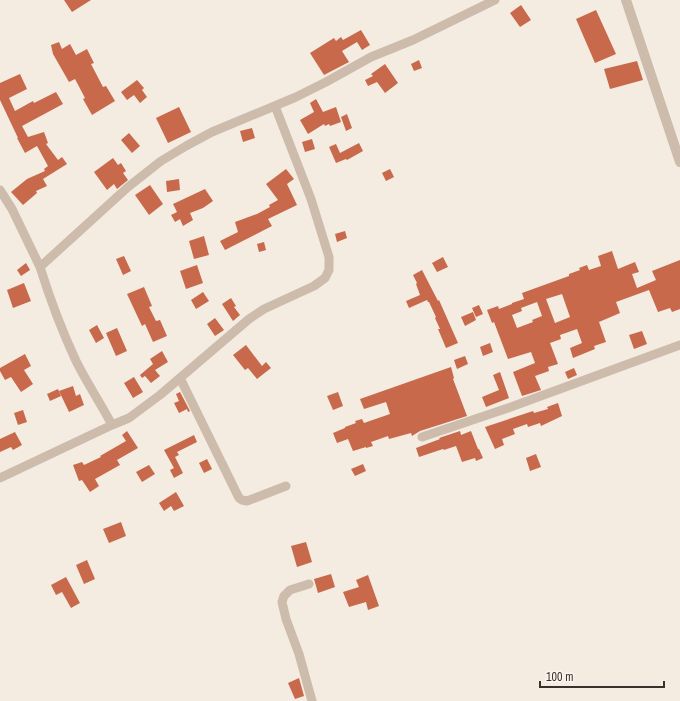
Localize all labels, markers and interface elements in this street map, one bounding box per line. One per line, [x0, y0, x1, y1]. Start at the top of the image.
scale bar [540, 663, 664, 689]
text: 100 m [546, 669, 573, 685]

